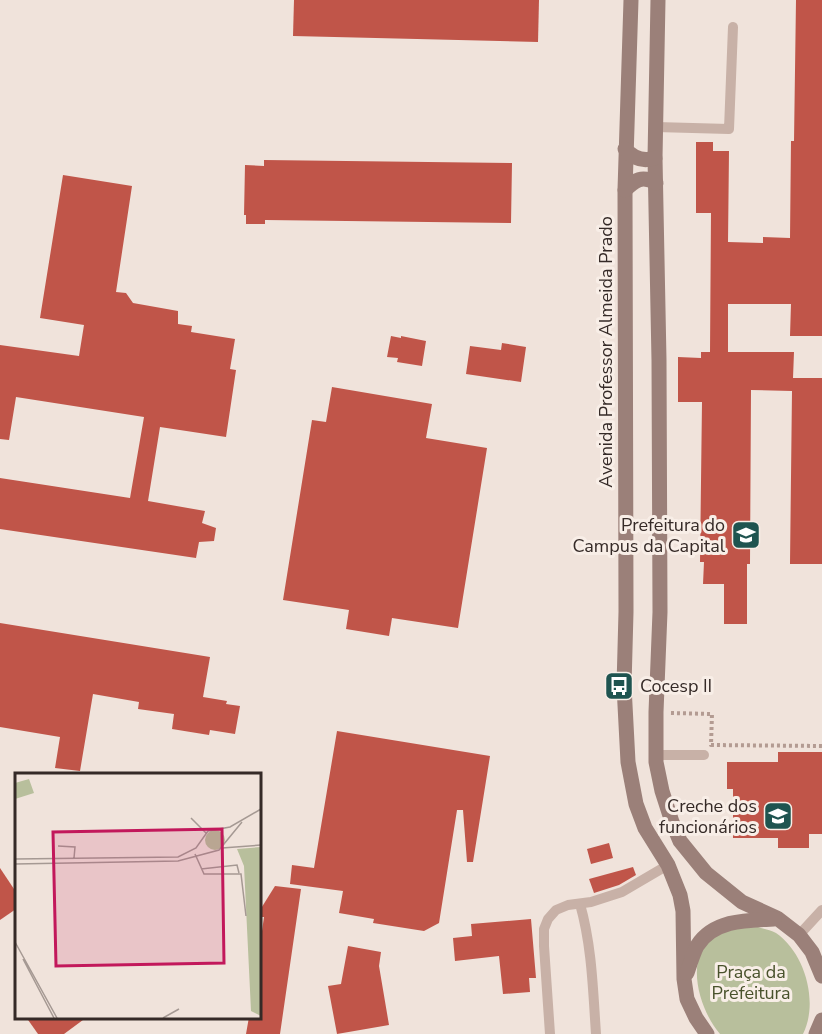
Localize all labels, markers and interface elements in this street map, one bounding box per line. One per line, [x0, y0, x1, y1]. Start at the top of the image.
street label: Avenida Professor Almeida Prado [594, 216, 618, 488]
place label: Prefeitura do Campus da Capital [573, 513, 726, 558]
school or university icon: Prefeitura do Campus da Capital [730, 519, 762, 551]
bus stop icon: Cocesp II [603, 670, 635, 702]
place label: Cocesp II [640, 674, 712, 698]
inset map [15, 773, 261, 1019]
place label: Creche dos funcionários [659, 794, 757, 839]
school or university icon: Creche dos funcionários [762, 800, 794, 832]
park label: Praça da Prefeitura [712, 960, 790, 1005]

